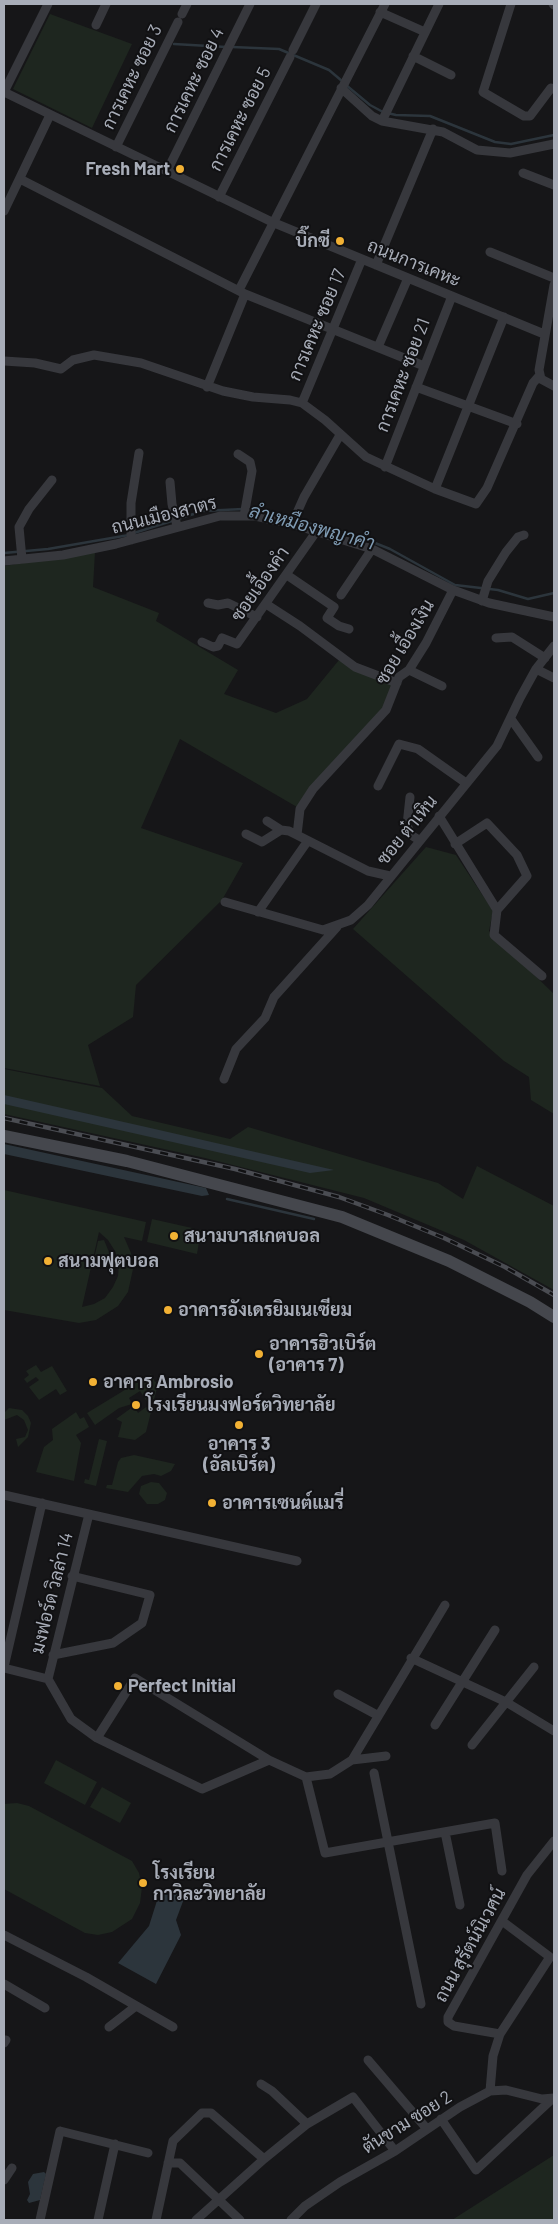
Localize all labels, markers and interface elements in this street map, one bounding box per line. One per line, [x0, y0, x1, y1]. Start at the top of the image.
street label: การเคหะ ซอย 3 [97, 21, 167, 133]
street label: การเคหะ ซอย 4 [159, 24, 229, 136]
street label: การเคหะ ซอย 5 [205, 63, 275, 175]
place label: Fresh Mart [85, 158, 170, 180]
marker: Fresh Mart [174, 163, 186, 175]
place label: บิ๊กซี [296, 230, 330, 252]
marker: บิ๊กซี [334, 235, 346, 247]
street label: ถนนการเคหะ [364, 235, 464, 291]
street label: การเคหะ ซอย 17 [284, 266, 350, 384]
street label: การเคหะ ซอย 21 [371, 315, 435, 435]
street label: ถนนเมืองสาตร [109, 492, 219, 538]
water label: ลำเหมืองพญาคำ [247, 499, 377, 555]
street label: ซอยเอื้องคำ [226, 542, 294, 626]
street label: ซอย เอื้องเงิน [371, 595, 439, 689]
street label: ซอย ต๋าเหิน [372, 791, 442, 869]
place label: สนามบาสเกตบอล [184, 1225, 320, 1247]
marker: สนามบาสเกตบอล [168, 1230, 180, 1242]
place label: สนามฟุตบอล [58, 1250, 159, 1272]
marker: สนามฟุตบอล [42, 1255, 54, 1267]
place label: อาคารอังเดรยิมเนเซียม [178, 1299, 352, 1321]
marker: อาคารอังเดรยิมเนเซียม [162, 1304, 174, 1316]
place label: อาคารฮิวเบิร์ต (อาคาร 7) [269, 1333, 376, 1376]
marker: อาคารฮิวเบิร์ต (อาคาร 7) [253, 1348, 265, 1360]
place label: อาคาร Ambrosio [103, 1371, 234, 1393]
marker: อาคาร Ambrosio [87, 1376, 99, 1388]
place label: โรงเรียนมงฟอร์ตวิทยาลัย [146, 1394, 335, 1416]
marker: โรงเรียนมงฟอร์ตวิทยาลัย [130, 1399, 142, 1411]
marker: อาคาร 3 (อัลเบิร์ต) [233, 1419, 245, 1431]
place label: อาคาร 3 (อัลเบิร์ต) [203, 1433, 275, 1476]
place label: อาคารเซนต์แมรี่ [222, 1492, 344, 1514]
marker: อาคารเซนต์แมรี่ [206, 1497, 218, 1509]
street label: มงฟอร์ด วิลล่า 14 [26, 1530, 78, 1656]
place label: Perfect Initial [128, 1675, 236, 1697]
marker: Perfect Initial [112, 1680, 124, 1692]
place label: โรงเรียน กาวิละวิทยาลัย [153, 1862, 266, 1905]
marker: โรงเรียน กาวิละวิทยาลัย [137, 1877, 149, 1889]
street label: ถนน สุรัตน์นิเวศน์ [430, 1884, 510, 2006]
street label: ตันขาม ซอย 2 [358, 2086, 456, 2158]

